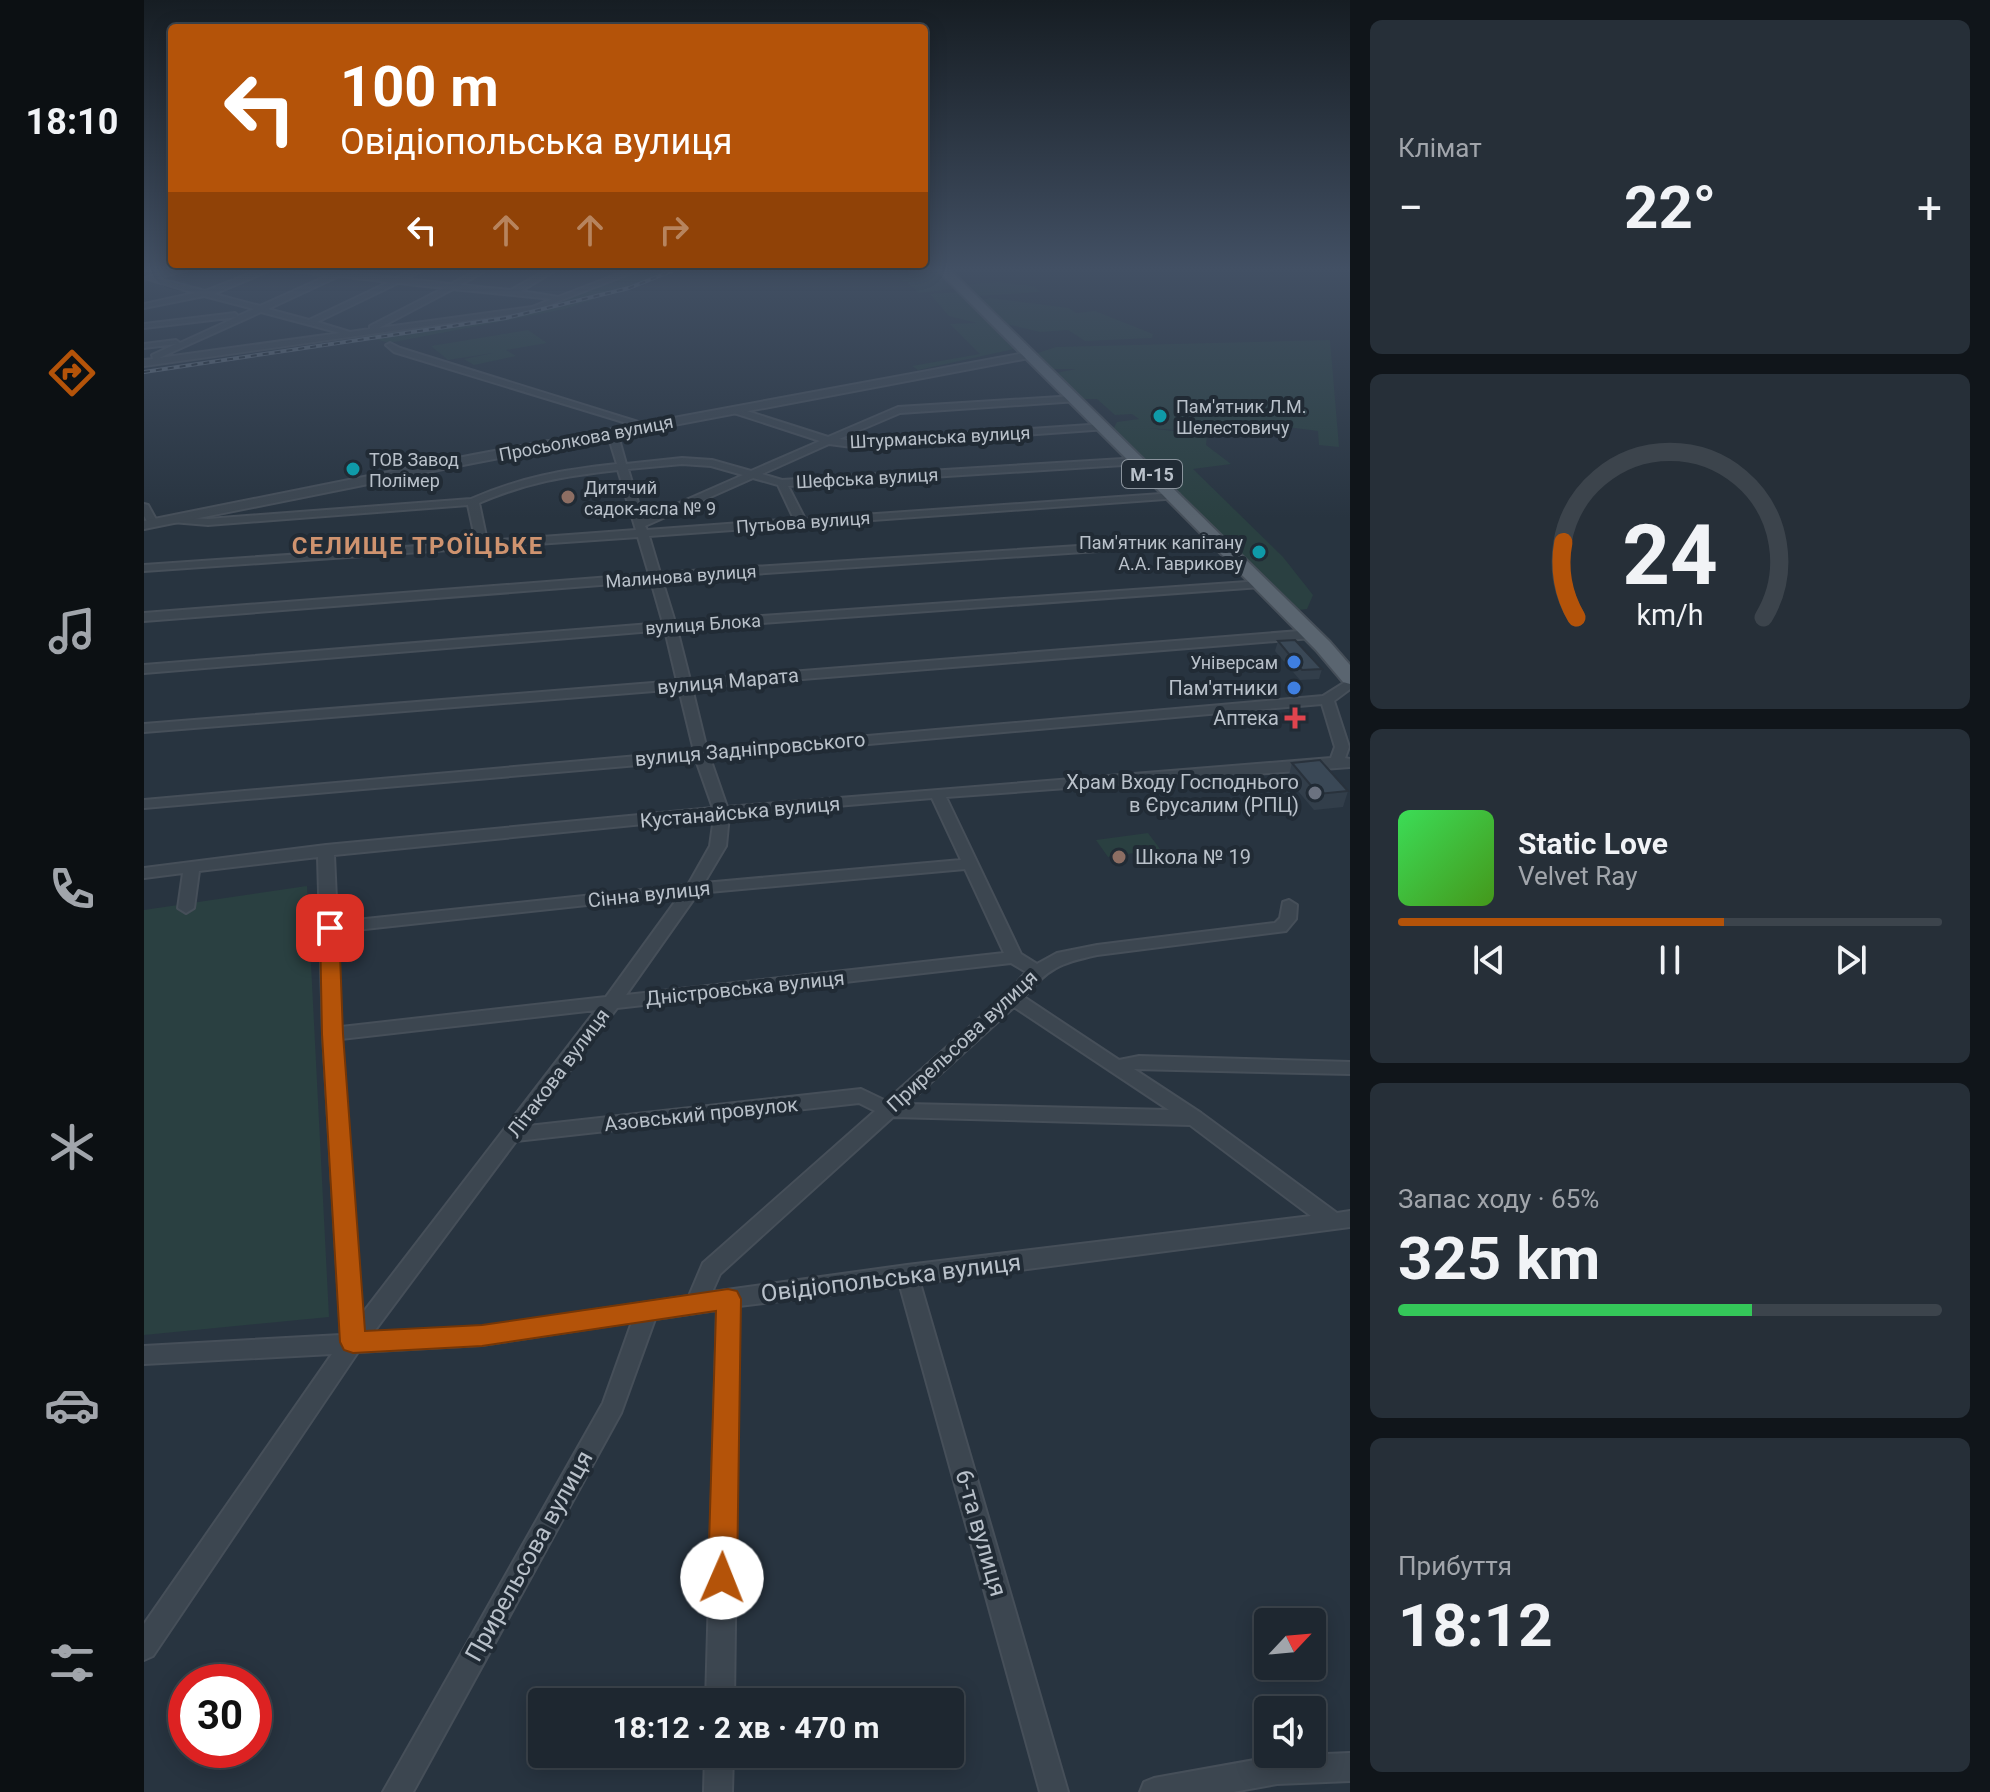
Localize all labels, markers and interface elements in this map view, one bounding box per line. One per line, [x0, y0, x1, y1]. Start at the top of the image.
text: 100 m [340, 54, 499, 120]
icon: left [208, 56, 312, 160]
text: 18:10 [26, 101, 118, 143]
text: Овідіопольська вулиця [340, 121, 732, 163]
text: Клімат [1398, 133, 1482, 163]
text: 22° [1624, 172, 1716, 243]
text: − [1398, 182, 1423, 234]
text: + [1917, 182, 1942, 234]
icon: left [400, 208, 444, 252]
icon: ahead [484, 208, 528, 252]
icon: ahead [568, 208, 612, 252]
icon: right [652, 208, 696, 252]
icon: directions [44, 345, 100, 401]
place label: Пам'ятник Л.М. Шелестовичу [1176, 396, 1307, 438]
marker: Пам'ятник Л.М. Шелестовичу [1151, 407, 1169, 425]
street label: Просьолкова вулиця [497, 411, 675, 465]
street label: Штурманська вулиця [849, 422, 1031, 452]
place label: ТОВ Завод Полімер [369, 449, 459, 491]
marker: ТОВ Завод Полімер [344, 460, 362, 478]
road number: М-15 [1122, 460, 1182, 488]
street label: Шефська вулиця [795, 464, 939, 492]
place label: Дитячий садок-ясла № 9 [584, 477, 716, 519]
marker: Дитячий садок-ясла № 9 [559, 488, 577, 506]
text: 24 [1622, 506, 1718, 603]
street label: Путьова вулиця [735, 507, 871, 537]
district label: СЕЛИЩЕ ТРОЇЦЬКЕ [292, 532, 544, 560]
place label: Пам'ятник капітану А.А. Гаврикову [1079, 532, 1243, 574]
marker: Пам'ятник капітану А.А. Гаврикову [1250, 543, 1268, 561]
street label: Малинова вулиця [605, 560, 757, 592]
text: km/h [1636, 598, 1704, 632]
icon: music [44, 603, 100, 659]
street label: вулиця Блока [645, 609, 761, 639]
place label: Універсам [1190, 652, 1278, 673]
marker: Універсам [1285, 653, 1303, 671]
street label: вулиця Марата [656, 663, 800, 699]
place label: Пам'ятники [1168, 676, 1278, 700]
marker: Пам'ятники [1285, 679, 1303, 697]
place label: Аптека [1213, 706, 1279, 730]
marker: Аптека [1286, 709, 1304, 727]
street label: вулиця Задніпровського [634, 727, 866, 771]
place label: Храм Входу Господнього в Єрусалим (РПЦ) [1066, 770, 1299, 817]
marker: Храм Входу Господнього в Єрусалим (РПЦ) [1306, 784, 1324, 802]
street label: Кустанайська вулиця [639, 791, 841, 833]
text: Static Love [1518, 826, 1668, 861]
place label: Школа № 19 [1135, 845, 1251, 869]
marker: Школа № 19 [1110, 848, 1128, 866]
icon: phone [44, 861, 100, 917]
text: Velvet Ray [1518, 861, 1638, 891]
street label: Сінна вулиця [586, 876, 712, 912]
pin [296, 894, 364, 962]
icon: arrive [308, 906, 352, 950]
icon: previous [1467, 938, 1511, 982]
icon: pause [1648, 938, 1692, 982]
icon: next [1829, 938, 1873, 982]
street label: Прирельсова вулиця [882, 965, 1042, 1117]
street label: Дністровська вулиця [644, 966, 846, 1010]
street label: Літакова вулиця [502, 1004, 614, 1142]
street label: Азовський провулок [603, 1092, 799, 1136]
icon: climate [44, 1119, 100, 1175]
text: Запас ходу · 65% [1398, 1184, 1599, 1214]
text: 325 km [1398, 1223, 1600, 1294]
street label: Овідіопольська вулиця [759, 1248, 1023, 1308]
icon: car [44, 1377, 100, 1433]
street label: Прирельсова вулиця [459, 1446, 599, 1666]
street label: 6-та вулиця [950, 1467, 1012, 1599]
position arrow [680, 1536, 764, 1620]
text: Прибуття [1398, 1551, 1512, 1581]
text: 18:12 [1398, 1590, 1553, 1661]
north arrow [1254, 1608, 1326, 1680]
map controls [1254, 1608, 1326, 1768]
icon: filters [44, 1635, 100, 1691]
speed limit sign: 30 [168, 1664, 272, 1768]
button: sound [1254, 1696, 1326, 1768]
text: 18:12 · 2 хв · 470 m [612, 1710, 880, 1745]

